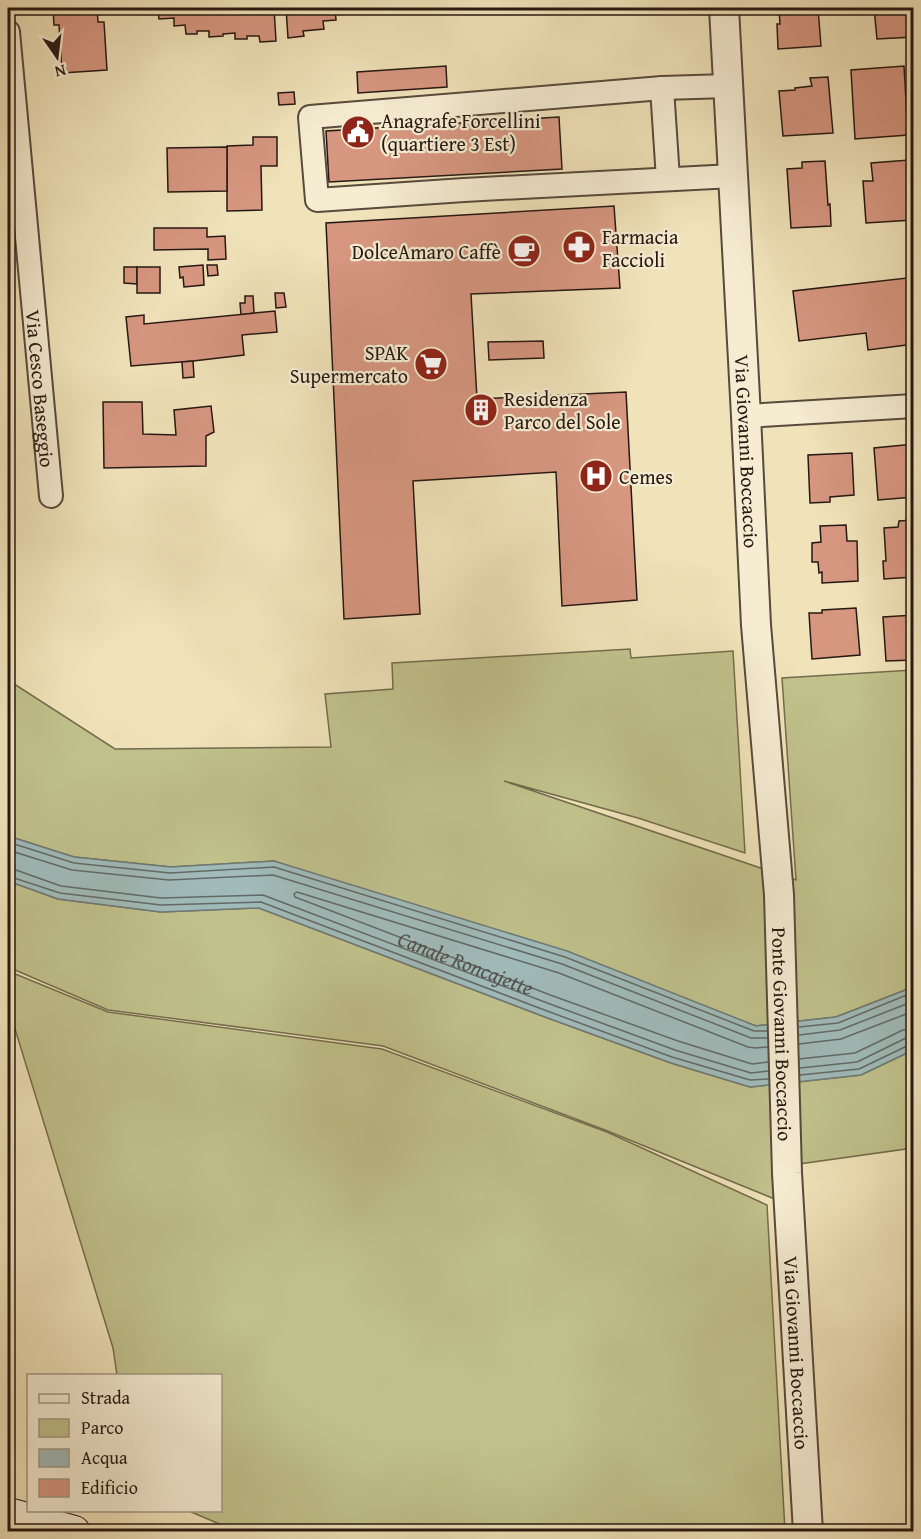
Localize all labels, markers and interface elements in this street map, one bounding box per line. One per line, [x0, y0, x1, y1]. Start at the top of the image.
north arrow [27, 27, 87, 87]
text: N [52, 59, 69, 85]
place label: Anagrafe Forcellini (quartiere 3 Est) [381, 106, 541, 158]
public building icon: Anagrafe Forcellini (quartiere 3 Est) [340, 114, 376, 150]
place label: Farmacia Faccioli [602, 222, 679, 274]
pharmacy icon: Farmacia Faccioli [561, 229, 597, 265]
cafe icon: DolceAmaro Caffè [506, 233, 542, 269]
place label: DolceAmaro Caffè [352, 237, 501, 266]
street label: Via Cesco Baseggio [19, 308, 63, 469]
place label: SPAK Supermercato [290, 338, 408, 390]
supermarket icon: SPAK Supermercato [413, 346, 449, 382]
street label: Via Giovanni Boccaccio [728, 354, 767, 549]
place label: Residenza Parco del Sole [504, 384, 621, 436]
building icon: Residenza Parco del Sole [463, 392, 499, 428]
hospital icon: Cemes [578, 458, 614, 494]
place label: Cemes [619, 462, 673, 491]
water label: Canale Roncajette [394, 922, 538, 1003]
street label: Ponte Giovanni Boccaccio [765, 927, 801, 1142]
street label: Via Giovanni Boccaccio [777, 1255, 818, 1450]
legend [27, 1374, 222, 1512]
text: Strada [81, 1384, 131, 1411]
text: Parco [81, 1414, 124, 1441]
text: Acqua [81, 1444, 128, 1471]
text: Edificio [81, 1474, 138, 1501]

